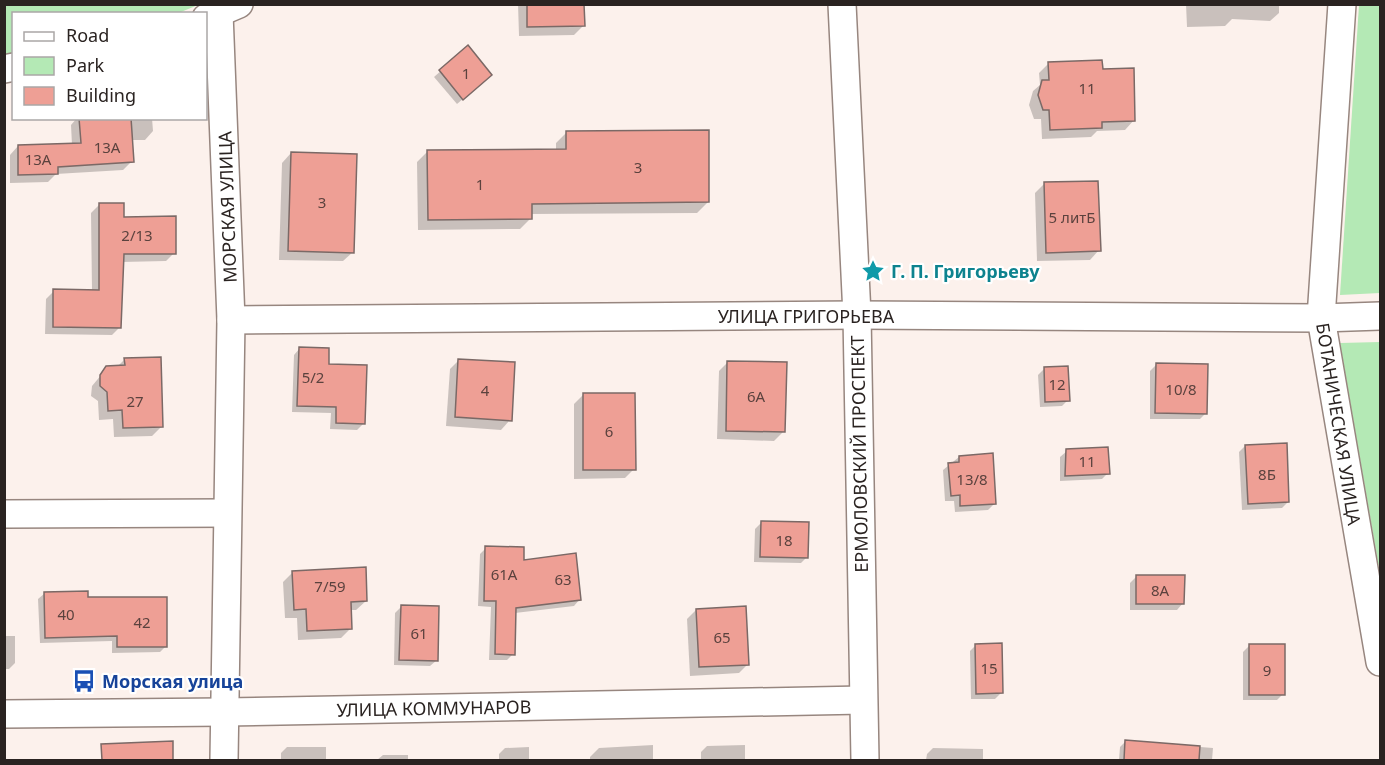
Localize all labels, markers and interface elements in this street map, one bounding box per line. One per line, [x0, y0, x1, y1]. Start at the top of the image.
legend [12, 12, 207, 120]
text: Road [66, 23, 109, 47]
text: Park [66, 53, 104, 77]
house number: 1 [462, 63, 470, 83]
house number: 11 [1078, 78, 1096, 98]
text: Building [66, 83, 136, 107]
street label: МОРСКАЯ УЛИЦА [212, 130, 242, 283]
house number: 13А [94, 137, 121, 157]
house number: 13А [25, 149, 52, 169]
house number: 3 [634, 157, 642, 177]
house number: 1 [476, 174, 484, 194]
house number: 3 [318, 192, 326, 212]
house number: 5 литБ [1049, 207, 1095, 227]
house number: 2/13 [121, 225, 153, 245]
place icon: Г. П. Григорьеву [860, 258, 886, 284]
place label: Г. П. Григорьеву [891, 259, 1040, 283]
street label: УЛИЦА ГРИГОРЬЕВА [718, 304, 895, 328]
street label: БОТАНИЧЕСКАЯ УЛИЦА [1311, 321, 1367, 527]
street label: ЕРМОЛОВСКИЙ ПРОСПЕКТ [845, 335, 873, 573]
house number: 5/2 [302, 367, 324, 387]
house number: 12 [1048, 374, 1066, 394]
house number: 10/8 [1165, 379, 1197, 399]
house number: 4 [481, 380, 490, 400]
house number: 6А [747, 386, 766, 406]
house number: 27 [126, 391, 144, 411]
house number: 6 [605, 421, 613, 441]
house number: 11 [1078, 451, 1096, 471]
house number: 8Б [1258, 464, 1276, 484]
house number: 13/8 [956, 469, 988, 489]
house number: 18 [775, 530, 793, 550]
house number: 61А [491, 564, 518, 584]
house number: 63 [554, 569, 572, 589]
house number: 7/59 [314, 576, 346, 596]
house number: 8А [1151, 580, 1170, 600]
house number: 40 [57, 604, 75, 624]
house number: 42 [133, 612, 151, 632]
house number: 61 [410, 623, 428, 643]
house number: 65 [713, 627, 731, 647]
house number: 15 [980, 658, 998, 678]
house number: 9 [1263, 660, 1271, 680]
bus stop icon: Морская улица [71, 668, 97, 694]
place label: Морская улица [102, 669, 243, 693]
street label: УЛИЦА КОММУНАРОВ [337, 694, 531, 722]

